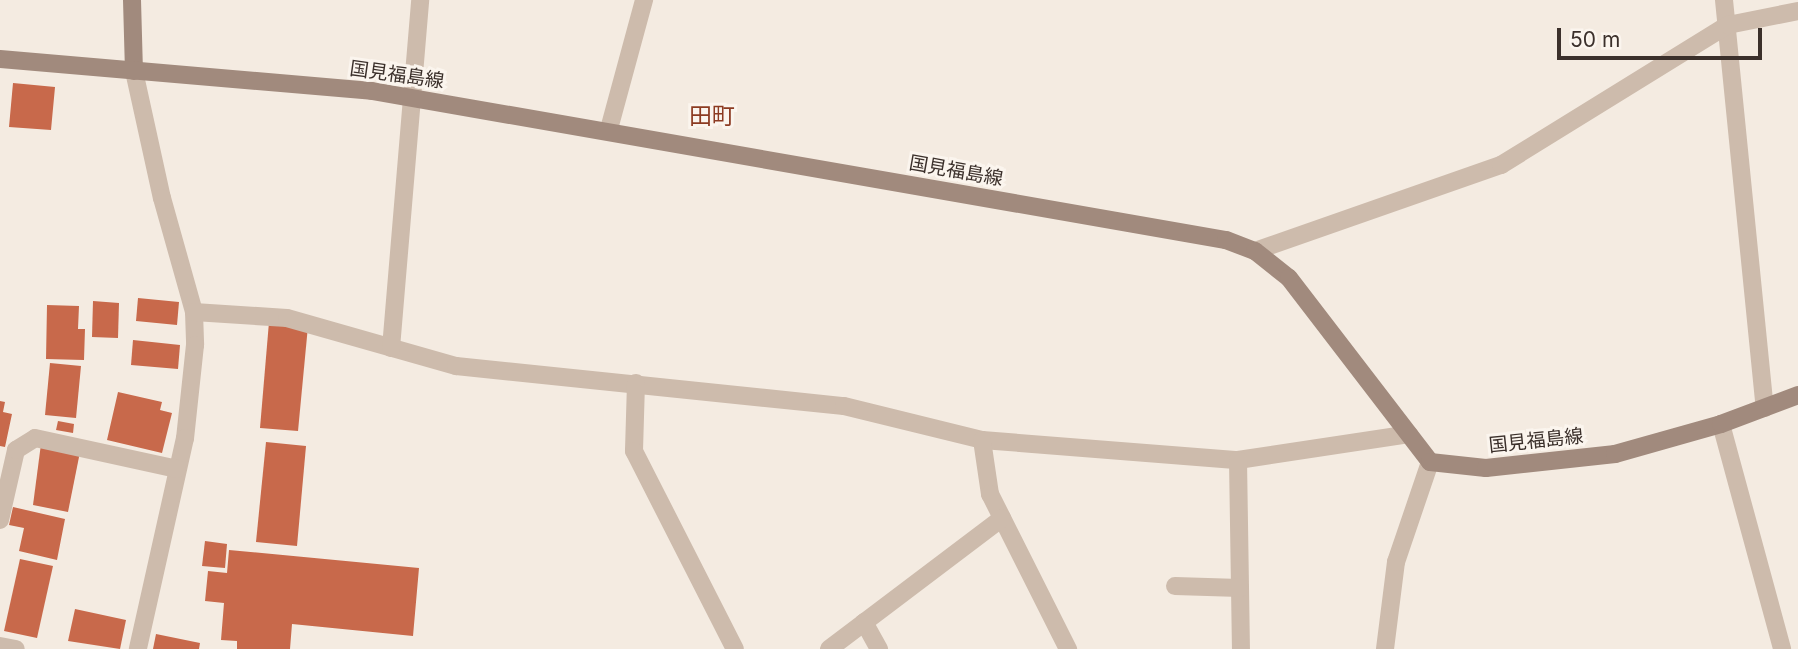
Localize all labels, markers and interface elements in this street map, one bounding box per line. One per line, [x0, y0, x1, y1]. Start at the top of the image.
scale bar [1560, 14, 1765, 58]
text: 50 m [1570, 27, 1620, 52]
street label: 国見福島線 [348, 57, 446, 93]
district label: 田町 [689, 102, 735, 130]
street label: 国見福島線 [907, 152, 1005, 190]
street label: 国見福島線 [1488, 425, 1584, 457]

